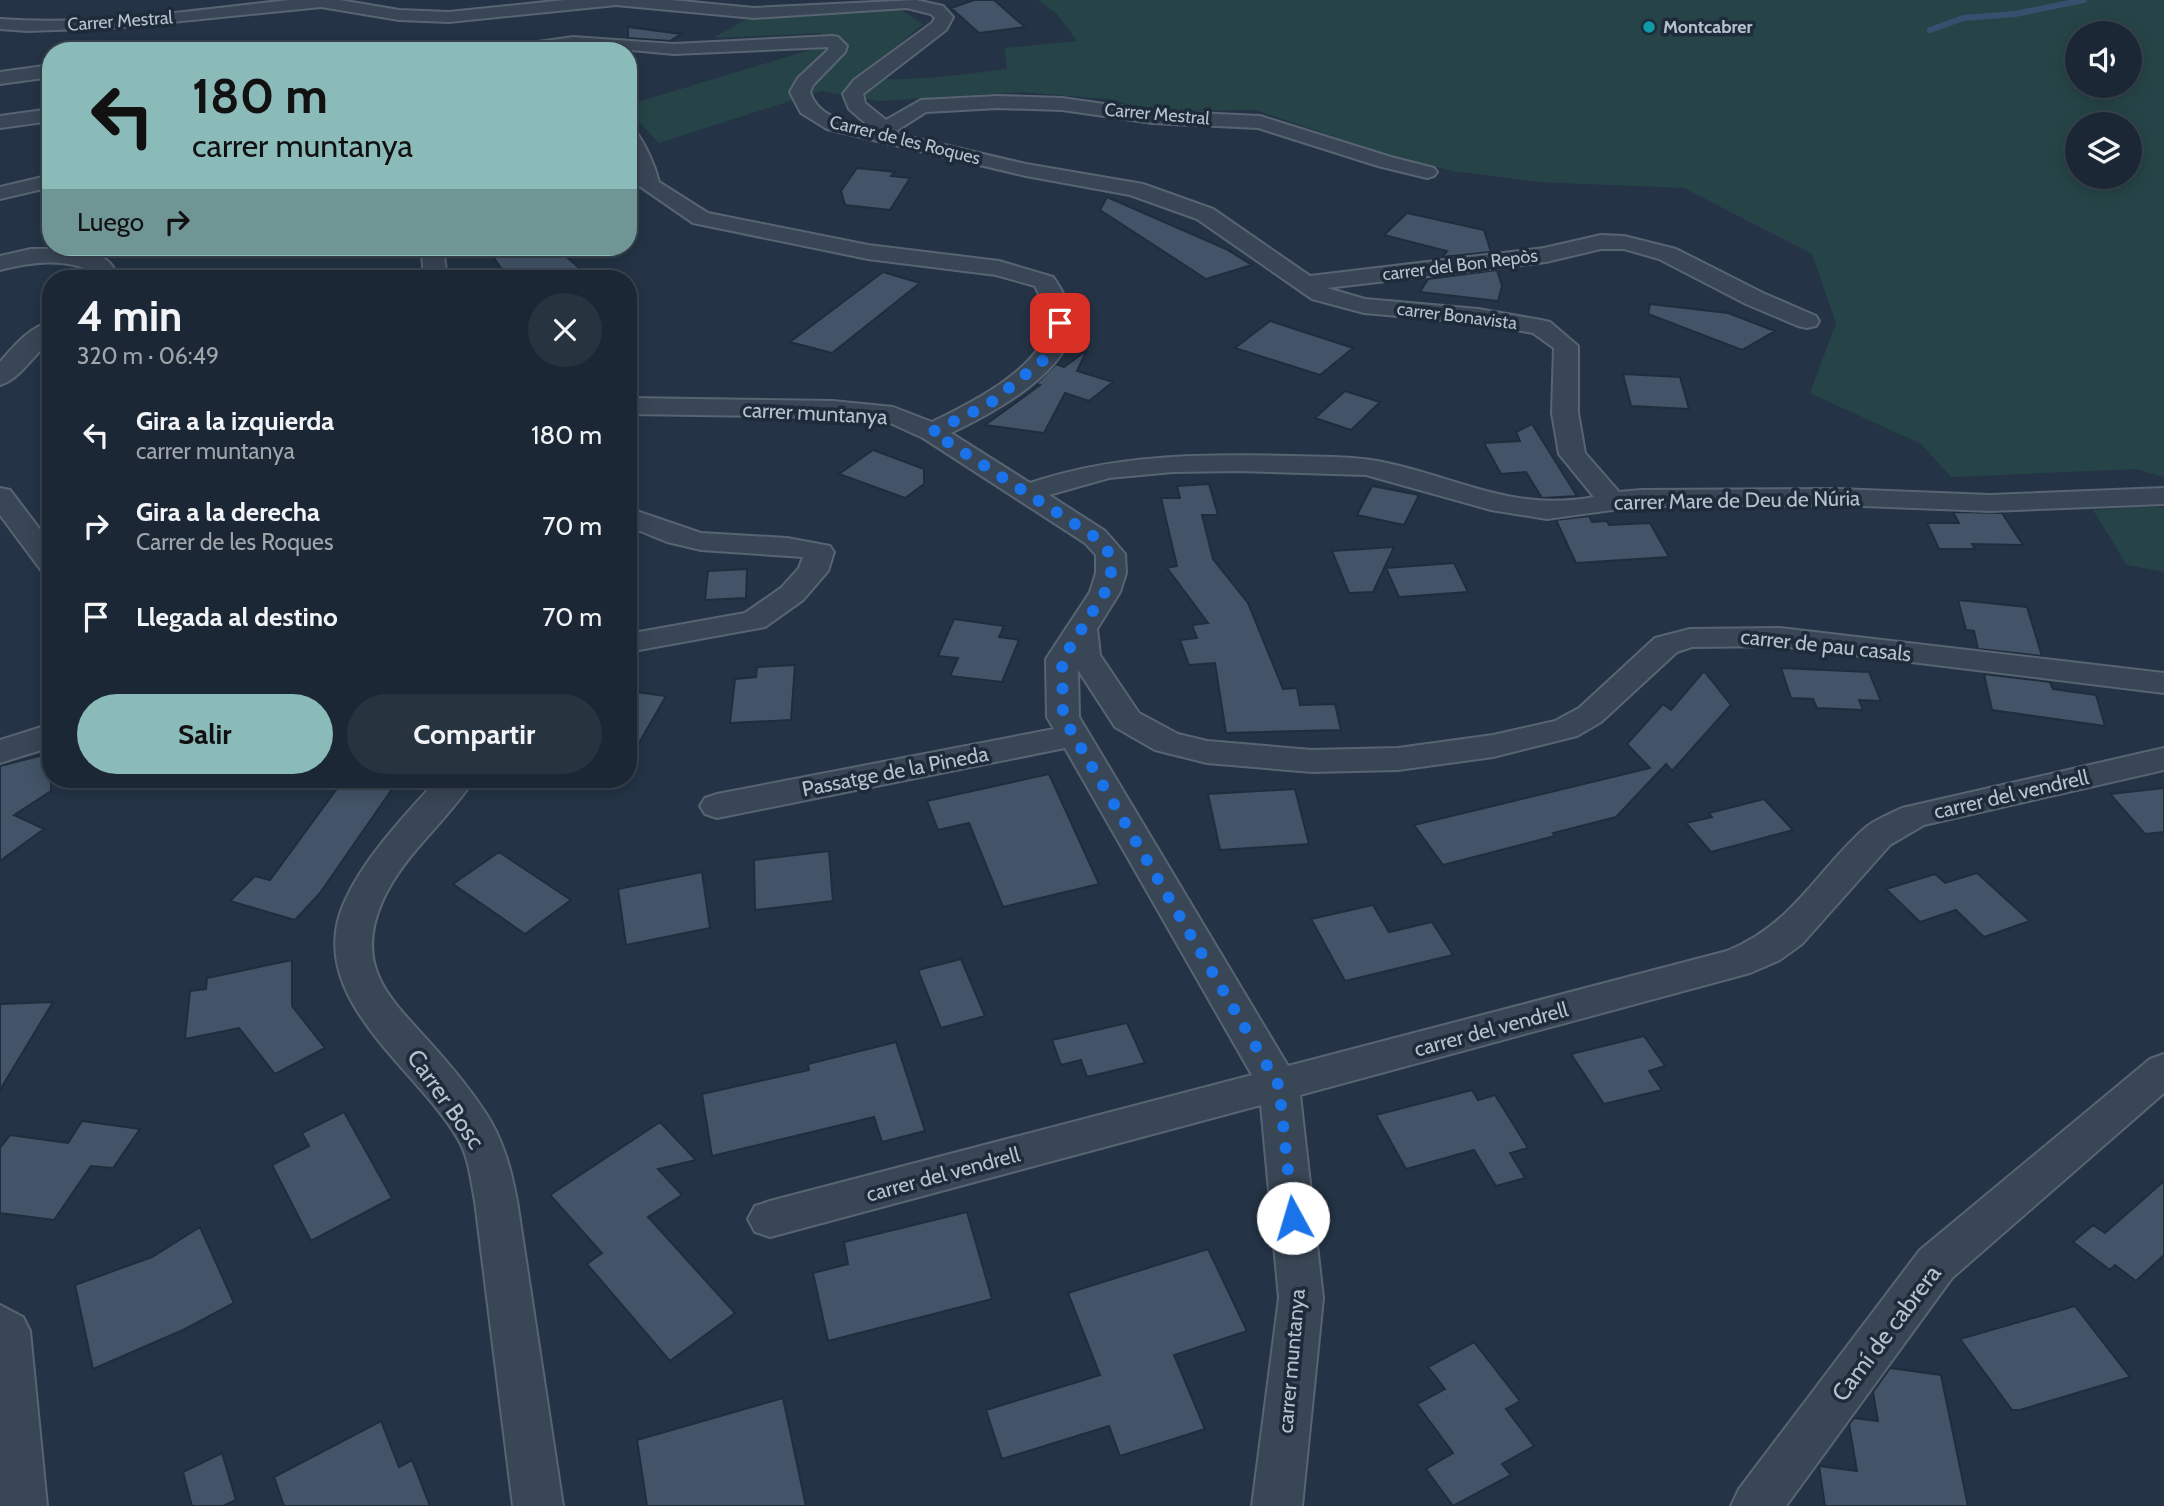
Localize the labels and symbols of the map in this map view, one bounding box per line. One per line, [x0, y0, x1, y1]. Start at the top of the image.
street label: Carrer Mestral [67, 6, 174, 36]
place label: Montcabrer [1663, 16, 1753, 38]
marker: Montcabrer [1641, 19, 1657, 35]
street label: Carrer Mestral [1104, 98, 1211, 130]
street label: Carrer de les Roques [827, 111, 983, 169]
street label: carrer del Bon Repòs [1381, 245, 1539, 285]
pin [1030, 293, 1090, 353]
street label: carrer Bonavista [1396, 298, 1519, 334]
street label: carrer muntanya [742, 397, 888, 429]
street label: carrer Mare de Deu de Núria [1614, 485, 1860, 515]
street label: carrer de pau casals [1739, 624, 1913, 666]
street label: Passatge de la Pineda [800, 741, 990, 801]
street label: carrer del vendrell [1931, 764, 2091, 824]
street label: carrer del vendrell [1411, 996, 1571, 1062]
street label: Carrer Bosc [401, 1044, 491, 1154]
street label: carrer del vendrell [863, 1141, 1023, 1207]
position arrow [1256, 1181, 1330, 1255]
street label: Camí de cabrera [1825, 1259, 1947, 1407]
street label: carrer muntanya [1272, 1288, 1310, 1434]

